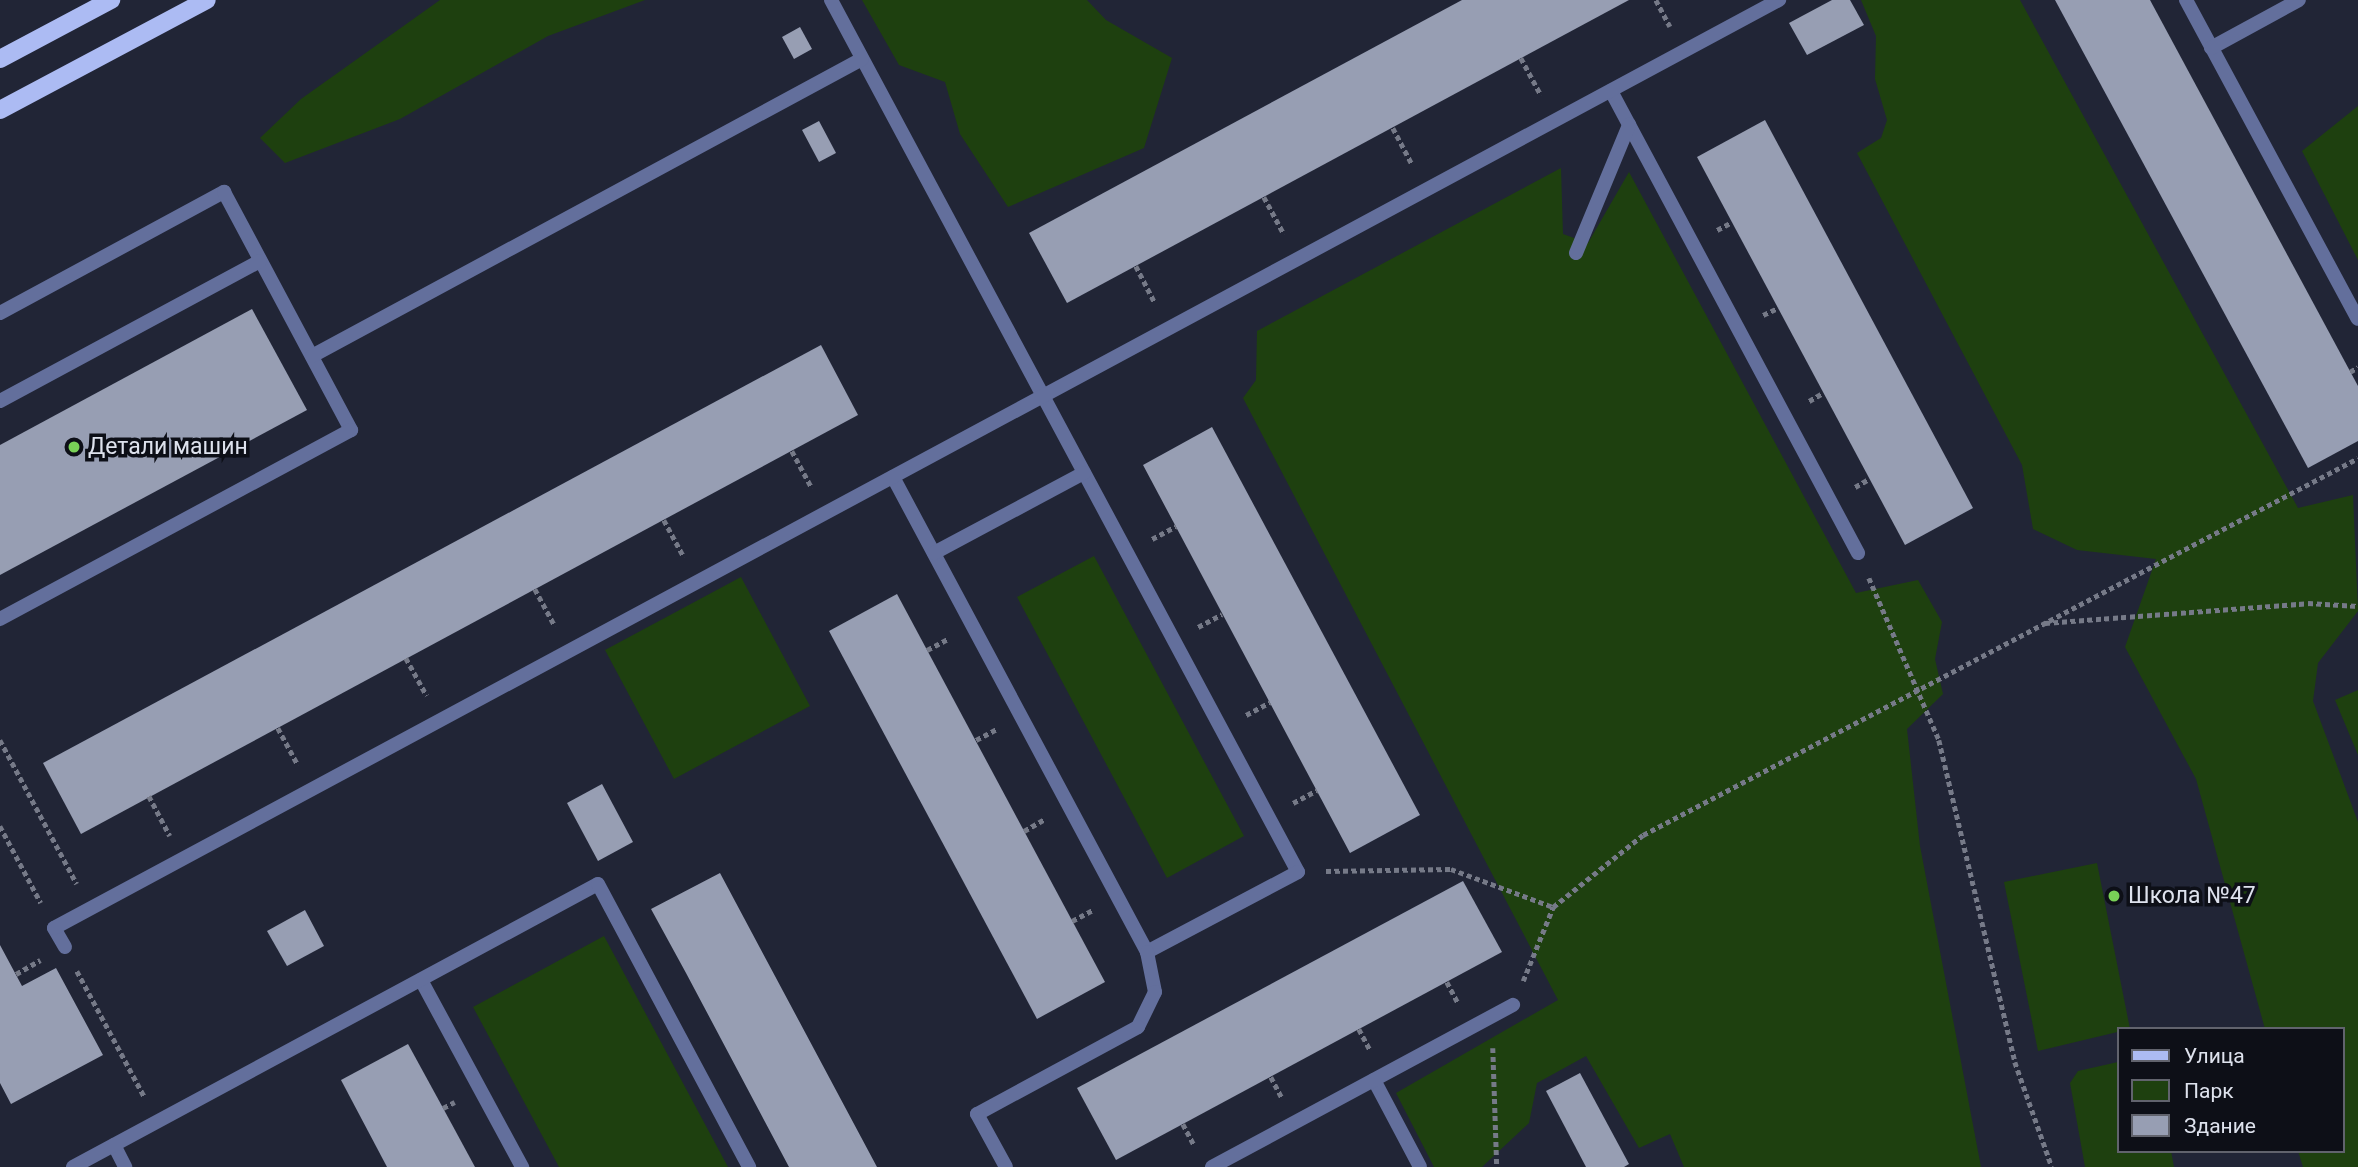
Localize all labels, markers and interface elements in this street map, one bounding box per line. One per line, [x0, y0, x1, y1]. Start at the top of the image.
place label: Детали машин [88, 433, 248, 461]
marker: Детали машин [66, 439, 82, 455]
place label: Школа №47 [2128, 882, 2256, 910]
marker: Школа №47 [2106, 888, 2122, 904]
legend [2116, 1027, 2344, 1153]
text: Улица [2184, 1044, 2245, 1068]
text: Парк [2184, 1079, 2234, 1103]
text: Здание [2184, 1114, 2256, 1138]

